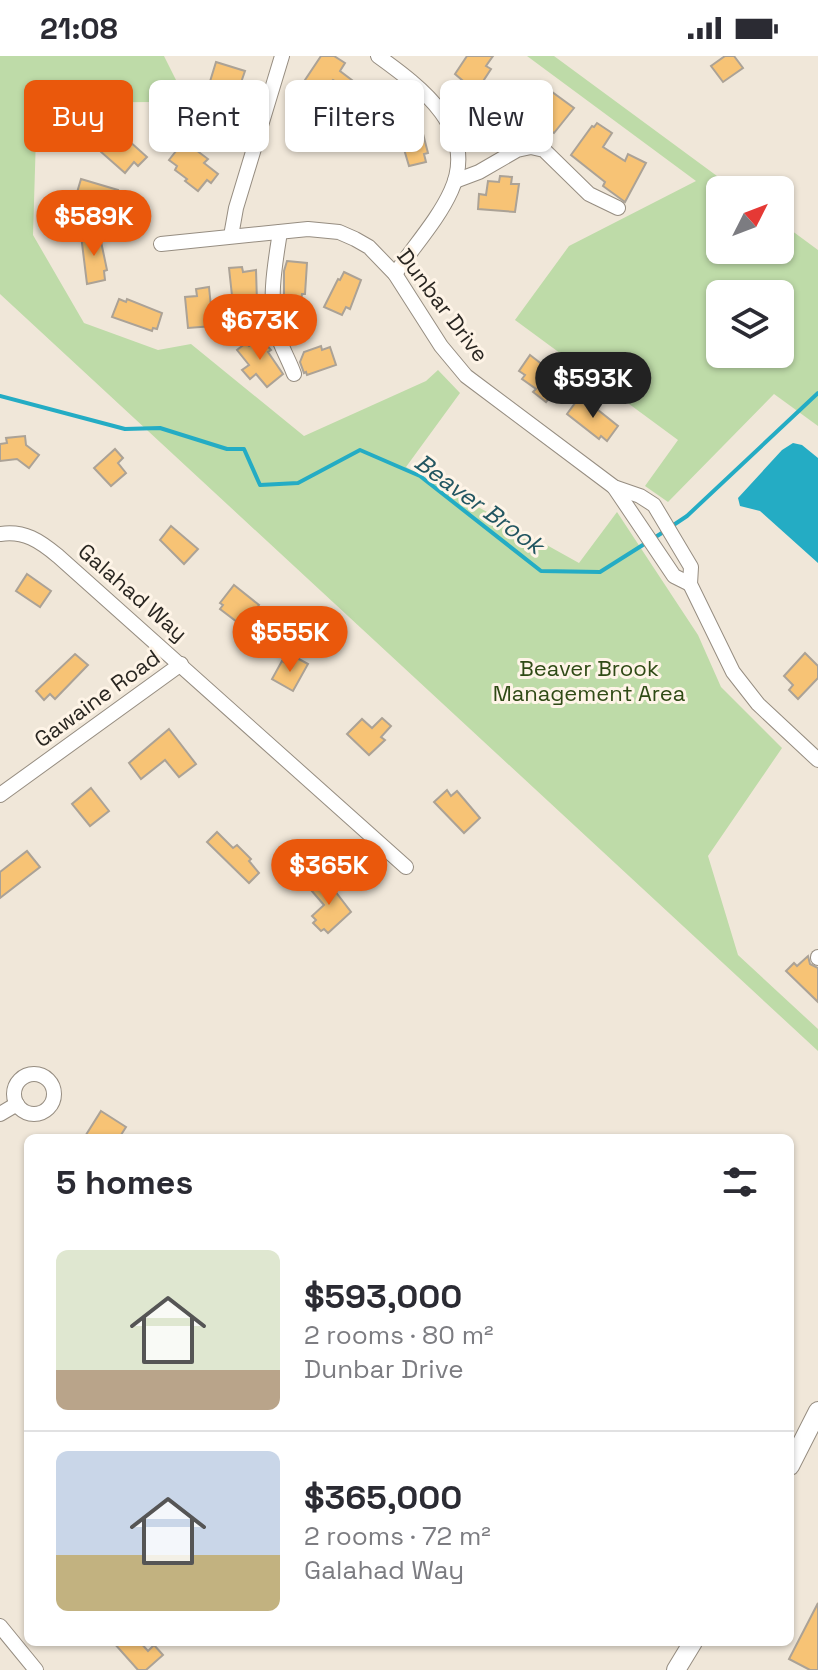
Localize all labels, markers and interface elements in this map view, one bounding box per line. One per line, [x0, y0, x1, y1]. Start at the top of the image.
text: 21:08 [40, 9, 118, 48]
chip: Buy [24, 80, 133, 152]
chip: Rent [149, 80, 269, 152]
chip: Filters [285, 80, 424, 152]
chip: New [440, 80, 553, 152]
north arrow [706, 176, 794, 264]
map controls [706, 176, 794, 368]
pin: $589K [38, 190, 150, 258]
text: $589K [54, 199, 134, 233]
street label: Dunbar Drive [391, 243, 495, 367]
button: layers [706, 280, 794, 368]
pin: $673K [204, 294, 316, 362]
text: $673K [221, 303, 299, 337]
pin: $593K [537, 352, 649, 420]
text: $593K [553, 361, 633, 395]
water label: Beaver Brook [409, 446, 552, 563]
street label: Galahad Way [73, 537, 193, 647]
pin: $555K [234, 606, 346, 674]
text: $555K [251, 615, 329, 649]
street label: Gawaine Road [29, 643, 165, 753]
park label: Beaver Brook Management Area [493, 654, 686, 707]
pin: $365K [273, 839, 385, 907]
text: $365K [289, 848, 369, 882]
icon: filters [718, 1160, 762, 1204]
text: 5 homes [56, 1161, 193, 1204]
text: $593,000 [304, 1275, 462, 1318]
icon: home [120, 1282, 216, 1378]
text: 2 rooms · 80 m² [304, 1318, 494, 1352]
text: Dunbar Drive [304, 1352, 464, 1386]
text: $365,000 [304, 1476, 462, 1519]
icon: home [120, 1483, 216, 1579]
text: 2 rooms · 72 m² [304, 1519, 491, 1553]
text: Galahad Way [304, 1553, 464, 1587]

